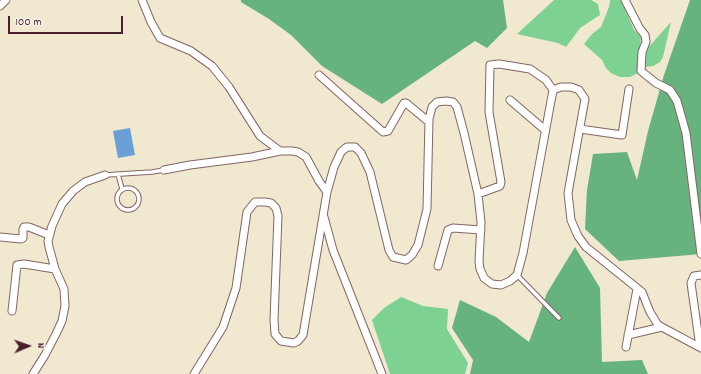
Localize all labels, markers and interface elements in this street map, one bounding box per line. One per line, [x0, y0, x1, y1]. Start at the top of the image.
scale bar [10, 8, 125, 34]
text: 100 m [15, 14, 42, 31]
north arrow [8, 326, 48, 366]
text: N [32, 343, 48, 349]

